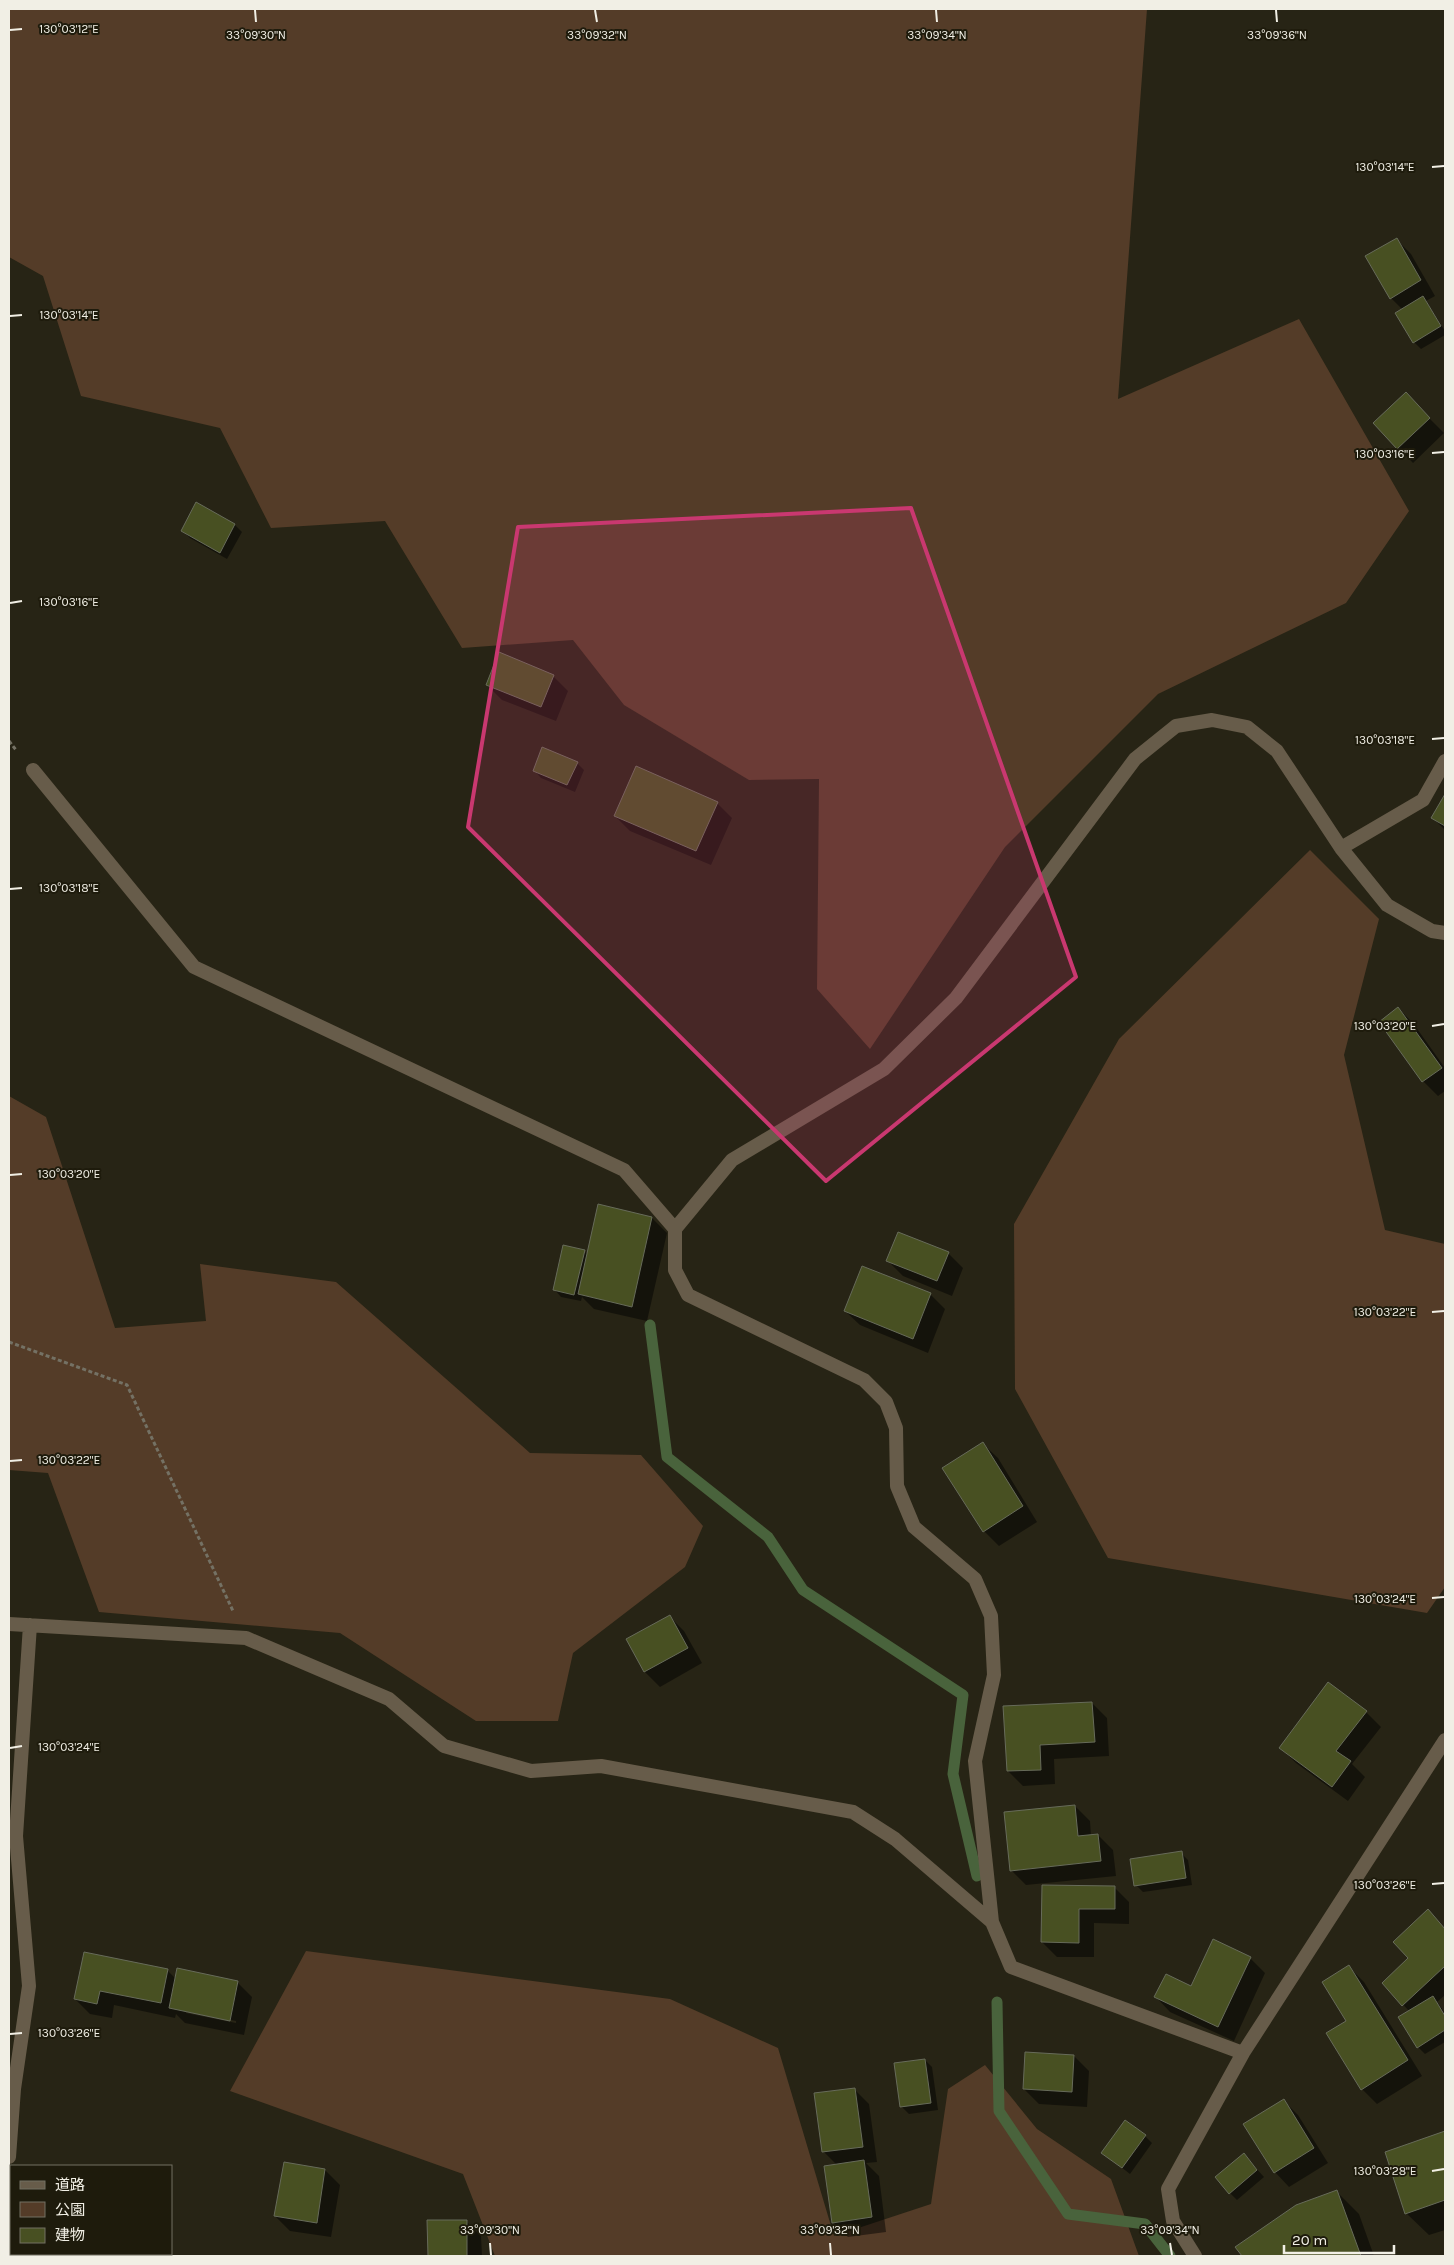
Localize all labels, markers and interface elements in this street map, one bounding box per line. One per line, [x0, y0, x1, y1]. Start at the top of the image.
text: 130°03'12"E [39, 22, 99, 36]
text: 33°09'30"N [226, 28, 286, 42]
text: 33°09'32"N [567, 28, 627, 42]
text: 33°09'34"N [907, 28, 967, 42]
text: 33°09'36"N [1247, 28, 1307, 42]
text: 130°03'14"E [1355, 160, 1415, 174]
text: 130°03'14"E [39, 308, 99, 322]
text: 130°03'16"E [1355, 447, 1415, 461]
text: 130°03'16"E [39, 595, 99, 609]
text: 130°03'18"E [1355, 733, 1415, 747]
text: 130°03'18"E [39, 881, 99, 895]
text: 130°03'20"E [1354, 1019, 1416, 1033]
text: 130°03'20"E [38, 1167, 100, 1181]
text: 130°03'22"E [1354, 1305, 1416, 1319]
text: 130°03'22"E [38, 1453, 100, 1467]
text: 130°03'24"E [1354, 1592, 1416, 1606]
text: 130°03'24"E [38, 1740, 100, 1754]
text: 130°03'26"E [1354, 1878, 1416, 1892]
text: 130°03'26"E [38, 2026, 100, 2040]
text: 130°03'28"E [1354, 2164, 1416, 2178]
legend [10, 2165, 172, 2255]
text: 道路 [55, 2176, 85, 2194]
text: 公園 [55, 2201, 85, 2219]
scale bar [1284, 2222, 1394, 2254]
text: 33°09'30"N [460, 2223, 520, 2237]
text: 33°09'32"N [800, 2223, 860, 2237]
text: 33°09'34"N [1140, 2223, 1200, 2237]
text: 建物 [55, 2226, 85, 2244]
text: 20 m [1292, 2231, 1327, 2249]

